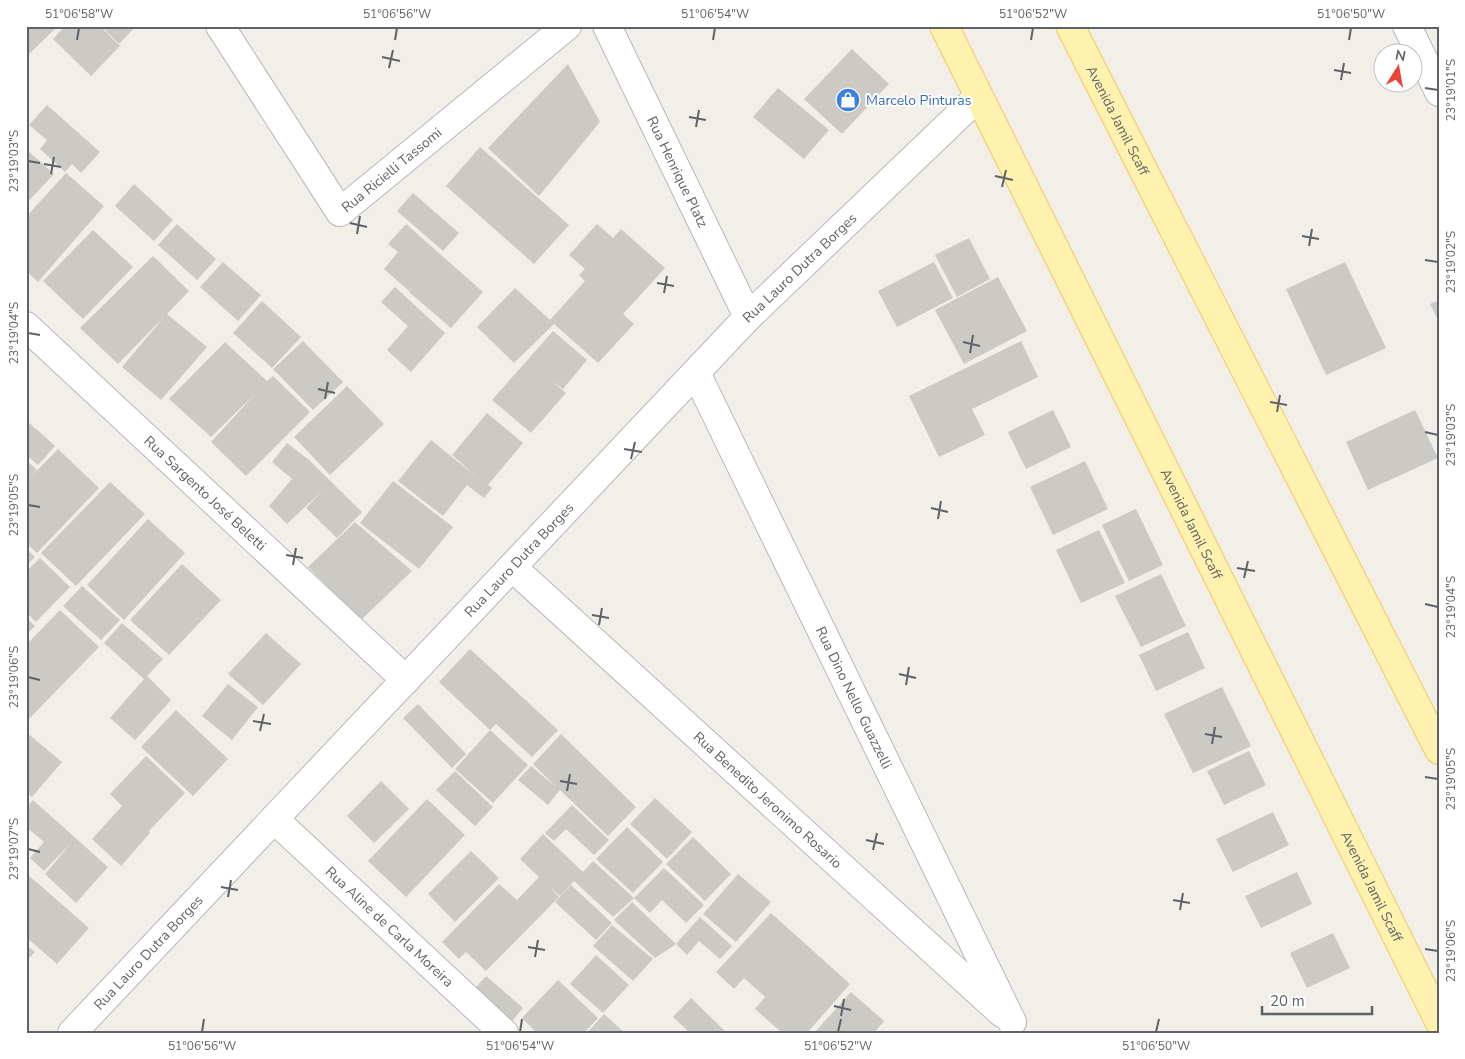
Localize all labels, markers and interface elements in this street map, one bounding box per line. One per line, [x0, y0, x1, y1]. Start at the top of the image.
text: 51°06'58"W [45, 6, 113, 22]
text: 51°06'56"W [363, 6, 431, 22]
text: 51°06'54"W [681, 6, 749, 22]
text: 51°06'52"W [999, 6, 1067, 22]
text: 51°06'50"W [1317, 6, 1385, 22]
north arrow [1372, 42, 1422, 92]
text: N [1393, 45, 1407, 66]
text: 23°19'01"S [1443, 59, 1459, 121]
street label: Avenida Jamil Scaff [1082, 62, 1154, 179]
shop icon: Marcelo Pinturas [835, 87, 861, 113]
place label: Marcelo Pinturas [866, 91, 972, 110]
street label: Rua Henrique Platz [642, 113, 712, 231]
street label: Rua Ricielli Tassomi [338, 123, 446, 217]
text: 23°19'03"S [6, 130, 22, 192]
street label: Rua Lauro Dutra Borges [739, 209, 861, 327]
text: 23°19'02"S [1443, 231, 1459, 293]
text: 23°19'04"S [6, 302, 22, 364]
text: 23°19'03"S [1443, 404, 1459, 466]
street label: Rua Sargento José Beletti [140, 432, 270, 555]
street label: Avenida Jamil Scaff [1156, 465, 1227, 583]
text: 23°19'05"S [6, 474, 22, 536]
street label: Rua Lauro Dutra Borges [460, 498, 578, 621]
text: 23°19'04"S [1443, 576, 1459, 638]
street label: Rua Dino Nello Guazzelli [811, 623, 896, 772]
text: 23°19'06"S [6, 646, 22, 708]
street label: Rua Benedito Jeronimo Rosario [689, 728, 846, 873]
text: 23°19'05"S [1443, 748, 1459, 810]
text: 23°19'07"S [6, 818, 22, 880]
street label: Avenida Jamil Scaff [1336, 828, 1407, 945]
street label: Rua Aline de Carla Moreira [321, 863, 458, 991]
street label: Rua Lauro Dutra Borges [90, 891, 208, 1014]
text: 23°19'06"S [1443, 920, 1459, 982]
scale bar [1262, 984, 1372, 1016]
text: 20 m [1270, 991, 1305, 1011]
text: 51°06'56"W [168, 1038, 236, 1054]
text: 51°06'54"W [486, 1038, 554, 1054]
text: 51°06'52"W [804, 1038, 872, 1054]
text: 51°06'50"W [1122, 1038, 1190, 1054]

